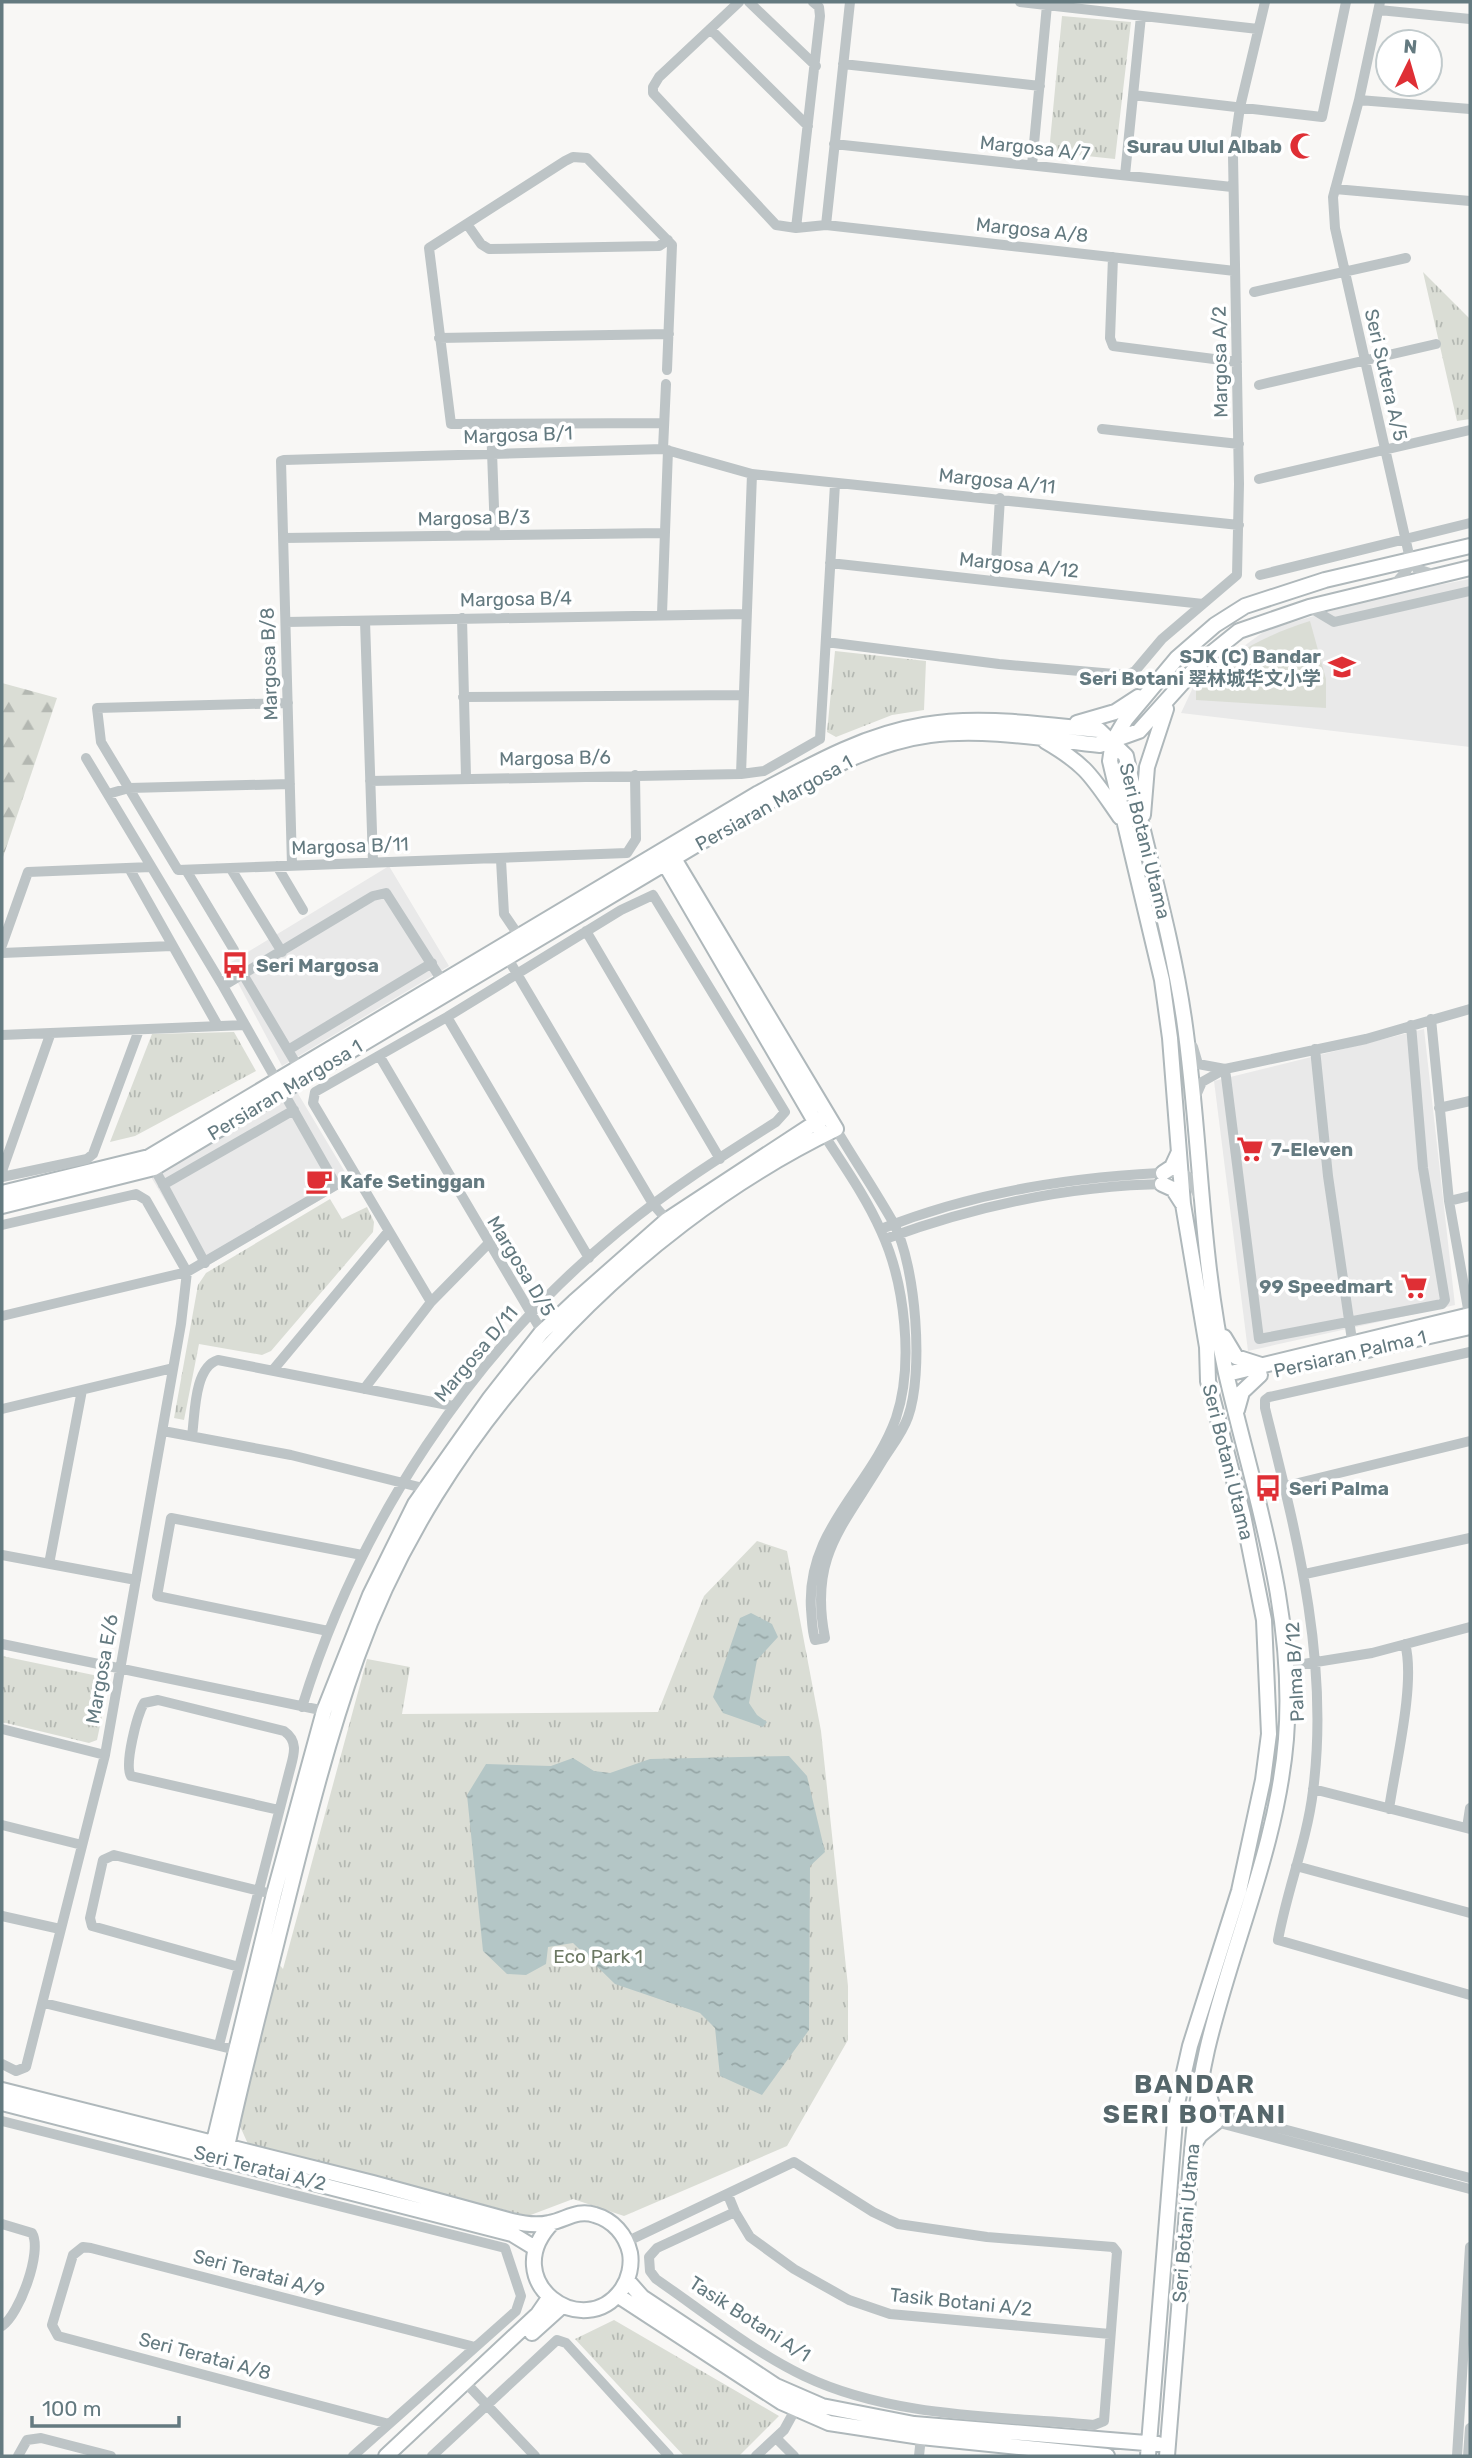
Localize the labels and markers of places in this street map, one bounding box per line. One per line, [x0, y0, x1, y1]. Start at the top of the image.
mosque icon: Surau Ulul Albab [1288, 131, 1318, 161]
place label: Surau Ulul Albab [1127, 135, 1282, 158]
place label: SJK (C) Bandar Seri Botani 翠林城华文小学 [1079, 645, 1321, 690]
school or university icon: SJK (C) Bandar Seri Botani 翠林城华文小学 [1327, 652, 1357, 682]
bus stop icon: Seri Margosa [220, 950, 250, 980]
place label: Seri Margosa [256, 954, 379, 977]
supermarket icon: 7-Eleven [1235, 1134, 1265, 1164]
place label: 7-Eleven [1271, 1138, 1353, 1161]
cafe icon: Kafe Setinggan [304, 1166, 334, 1196]
place label: Kafe Setinggan [340, 1170, 485, 1193]
supermarket icon: 99 Speedmart [1399, 1271, 1429, 1301]
place label: 99 Speedmart [1259, 1275, 1393, 1298]
bus stop icon: Seri Palma [1253, 1473, 1283, 1503]
place label: Seri Palma [1289, 1477, 1389, 1500]

